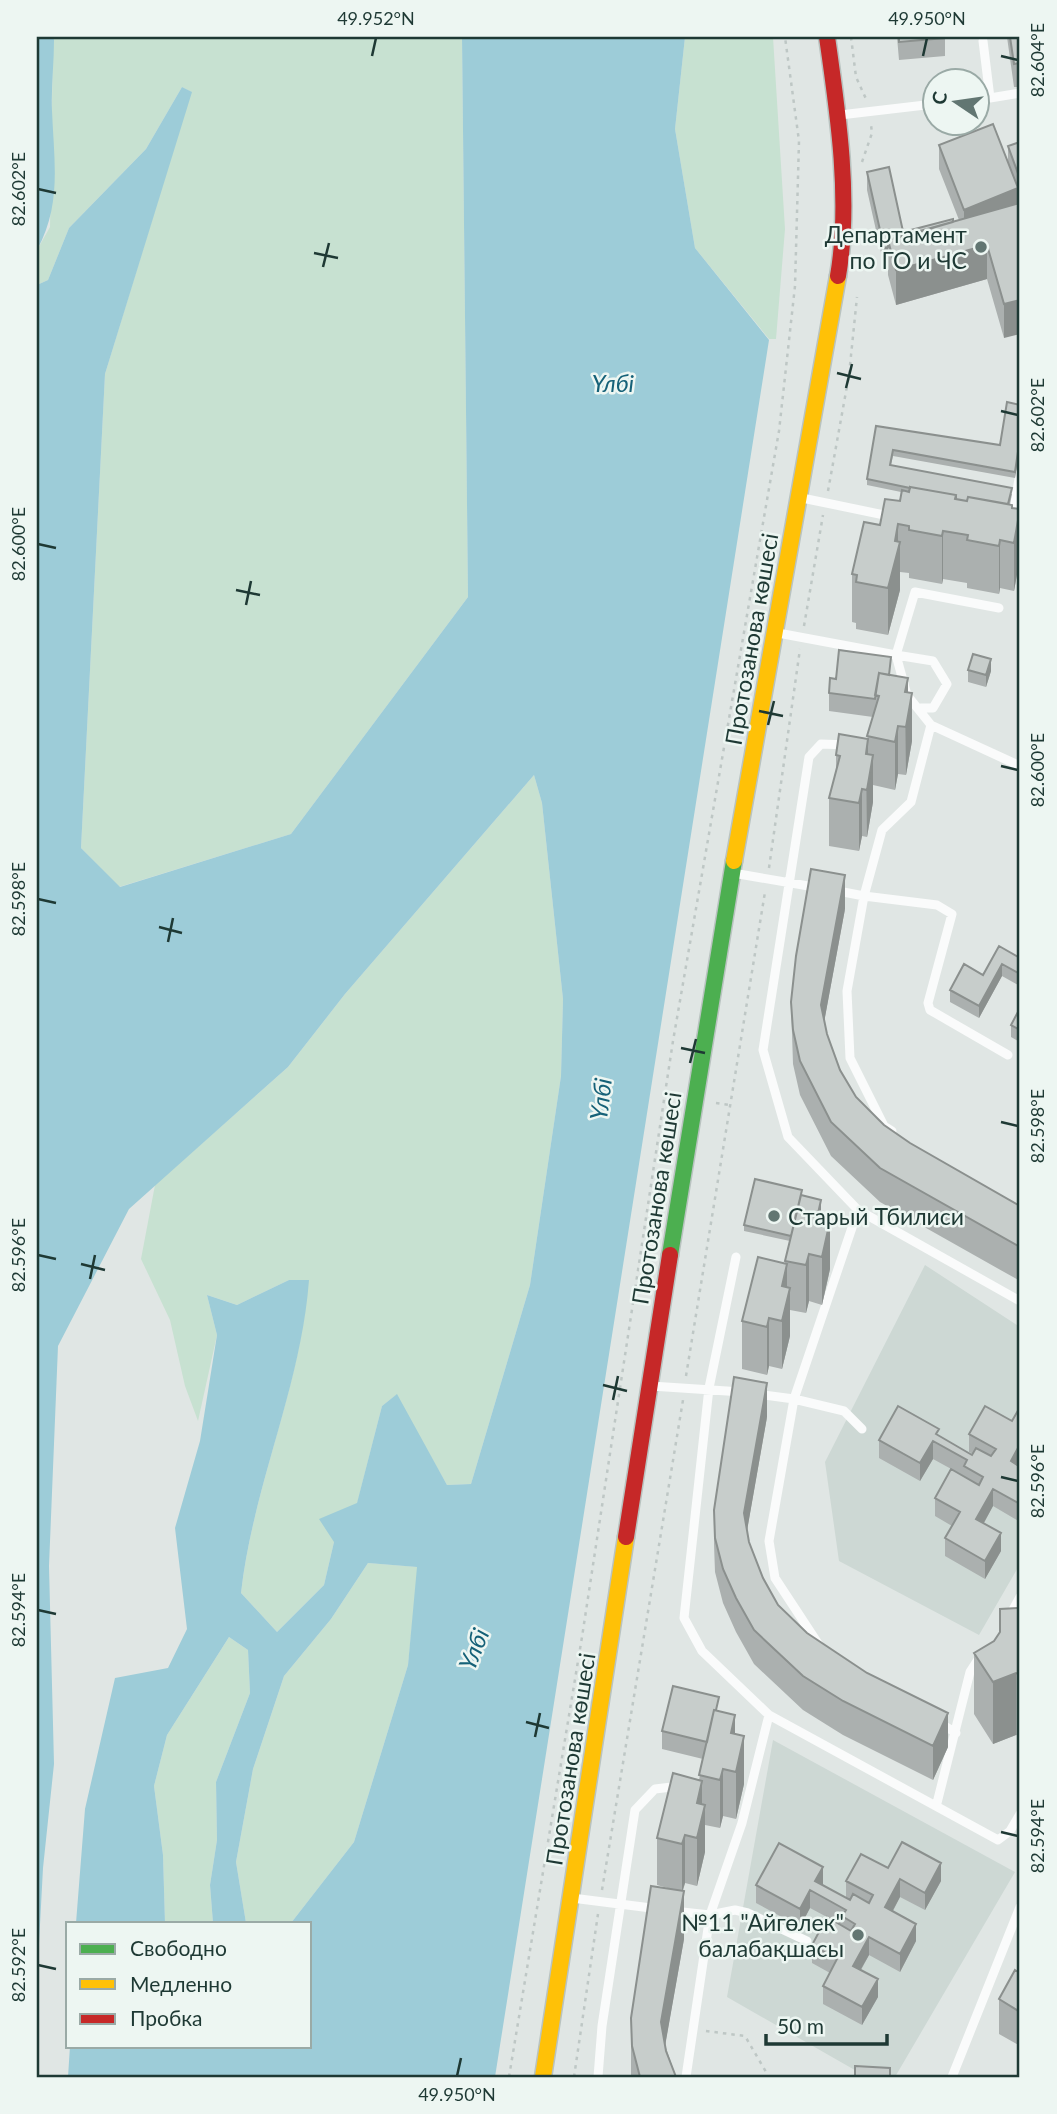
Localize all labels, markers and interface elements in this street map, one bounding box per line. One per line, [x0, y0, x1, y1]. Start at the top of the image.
text: 49.952°N [337, 7, 415, 29]
text: 49.950°N [888, 7, 966, 29]
text: 82.604°E [1026, 23, 1048, 97]
north arrow [920, 66, 990, 136]
text: С [926, 89, 952, 107]
text: 82.602°E [7, 152, 29, 226]
place label: Департамент по ГО и ЧС [825, 220, 967, 274]
marker: Департамент по ГО и ЧС [973, 239, 989, 255]
water label: Үлбі [592, 368, 635, 397]
text: 82.602°E [1026, 378, 1048, 452]
text: 82.600°E [7, 507, 29, 581]
street label: Протозанова көшесі [719, 531, 783, 747]
text: 82.600°E [1026, 733, 1048, 807]
text: 82.598°E [7, 862, 29, 936]
water label: Үлбі [583, 1076, 617, 1122]
text: 82.598°E [1026, 1089, 1048, 1163]
street label: Протозанова көшесі [625, 1090, 687, 1306]
place label: Старый Тбилиси [788, 1202, 964, 1230]
marker: Старый Тбилиси [766, 1208, 782, 1224]
text: 82.596°E [7, 1218, 29, 1292]
text: 82.596°E [1026, 1444, 1048, 1518]
text: 82.594°E [7, 1573, 29, 1647]
water label: Үлбі [452, 1624, 495, 1674]
street label: Протозанова көшесі [539, 1651, 601, 1867]
text: 82.594°E [1026, 1799, 1048, 1873]
place label: №11 "Айгөлек" балабақшасы [681, 1908, 844, 1962]
legend [66, 1922, 312, 2048]
marker: №11 "Айгөлек" балабақшасы [850, 1927, 866, 1943]
text: 82.592°E [7, 1928, 29, 2002]
text: Свободно [130, 1935, 227, 1960]
text: Медленно [130, 1971, 232, 1996]
scale bar [766, 2002, 887, 2046]
text: Пробка [130, 2005, 203, 2030]
text: 50 m [777, 2013, 824, 2038]
text: 49.950°N [418, 2083, 496, 2105]

